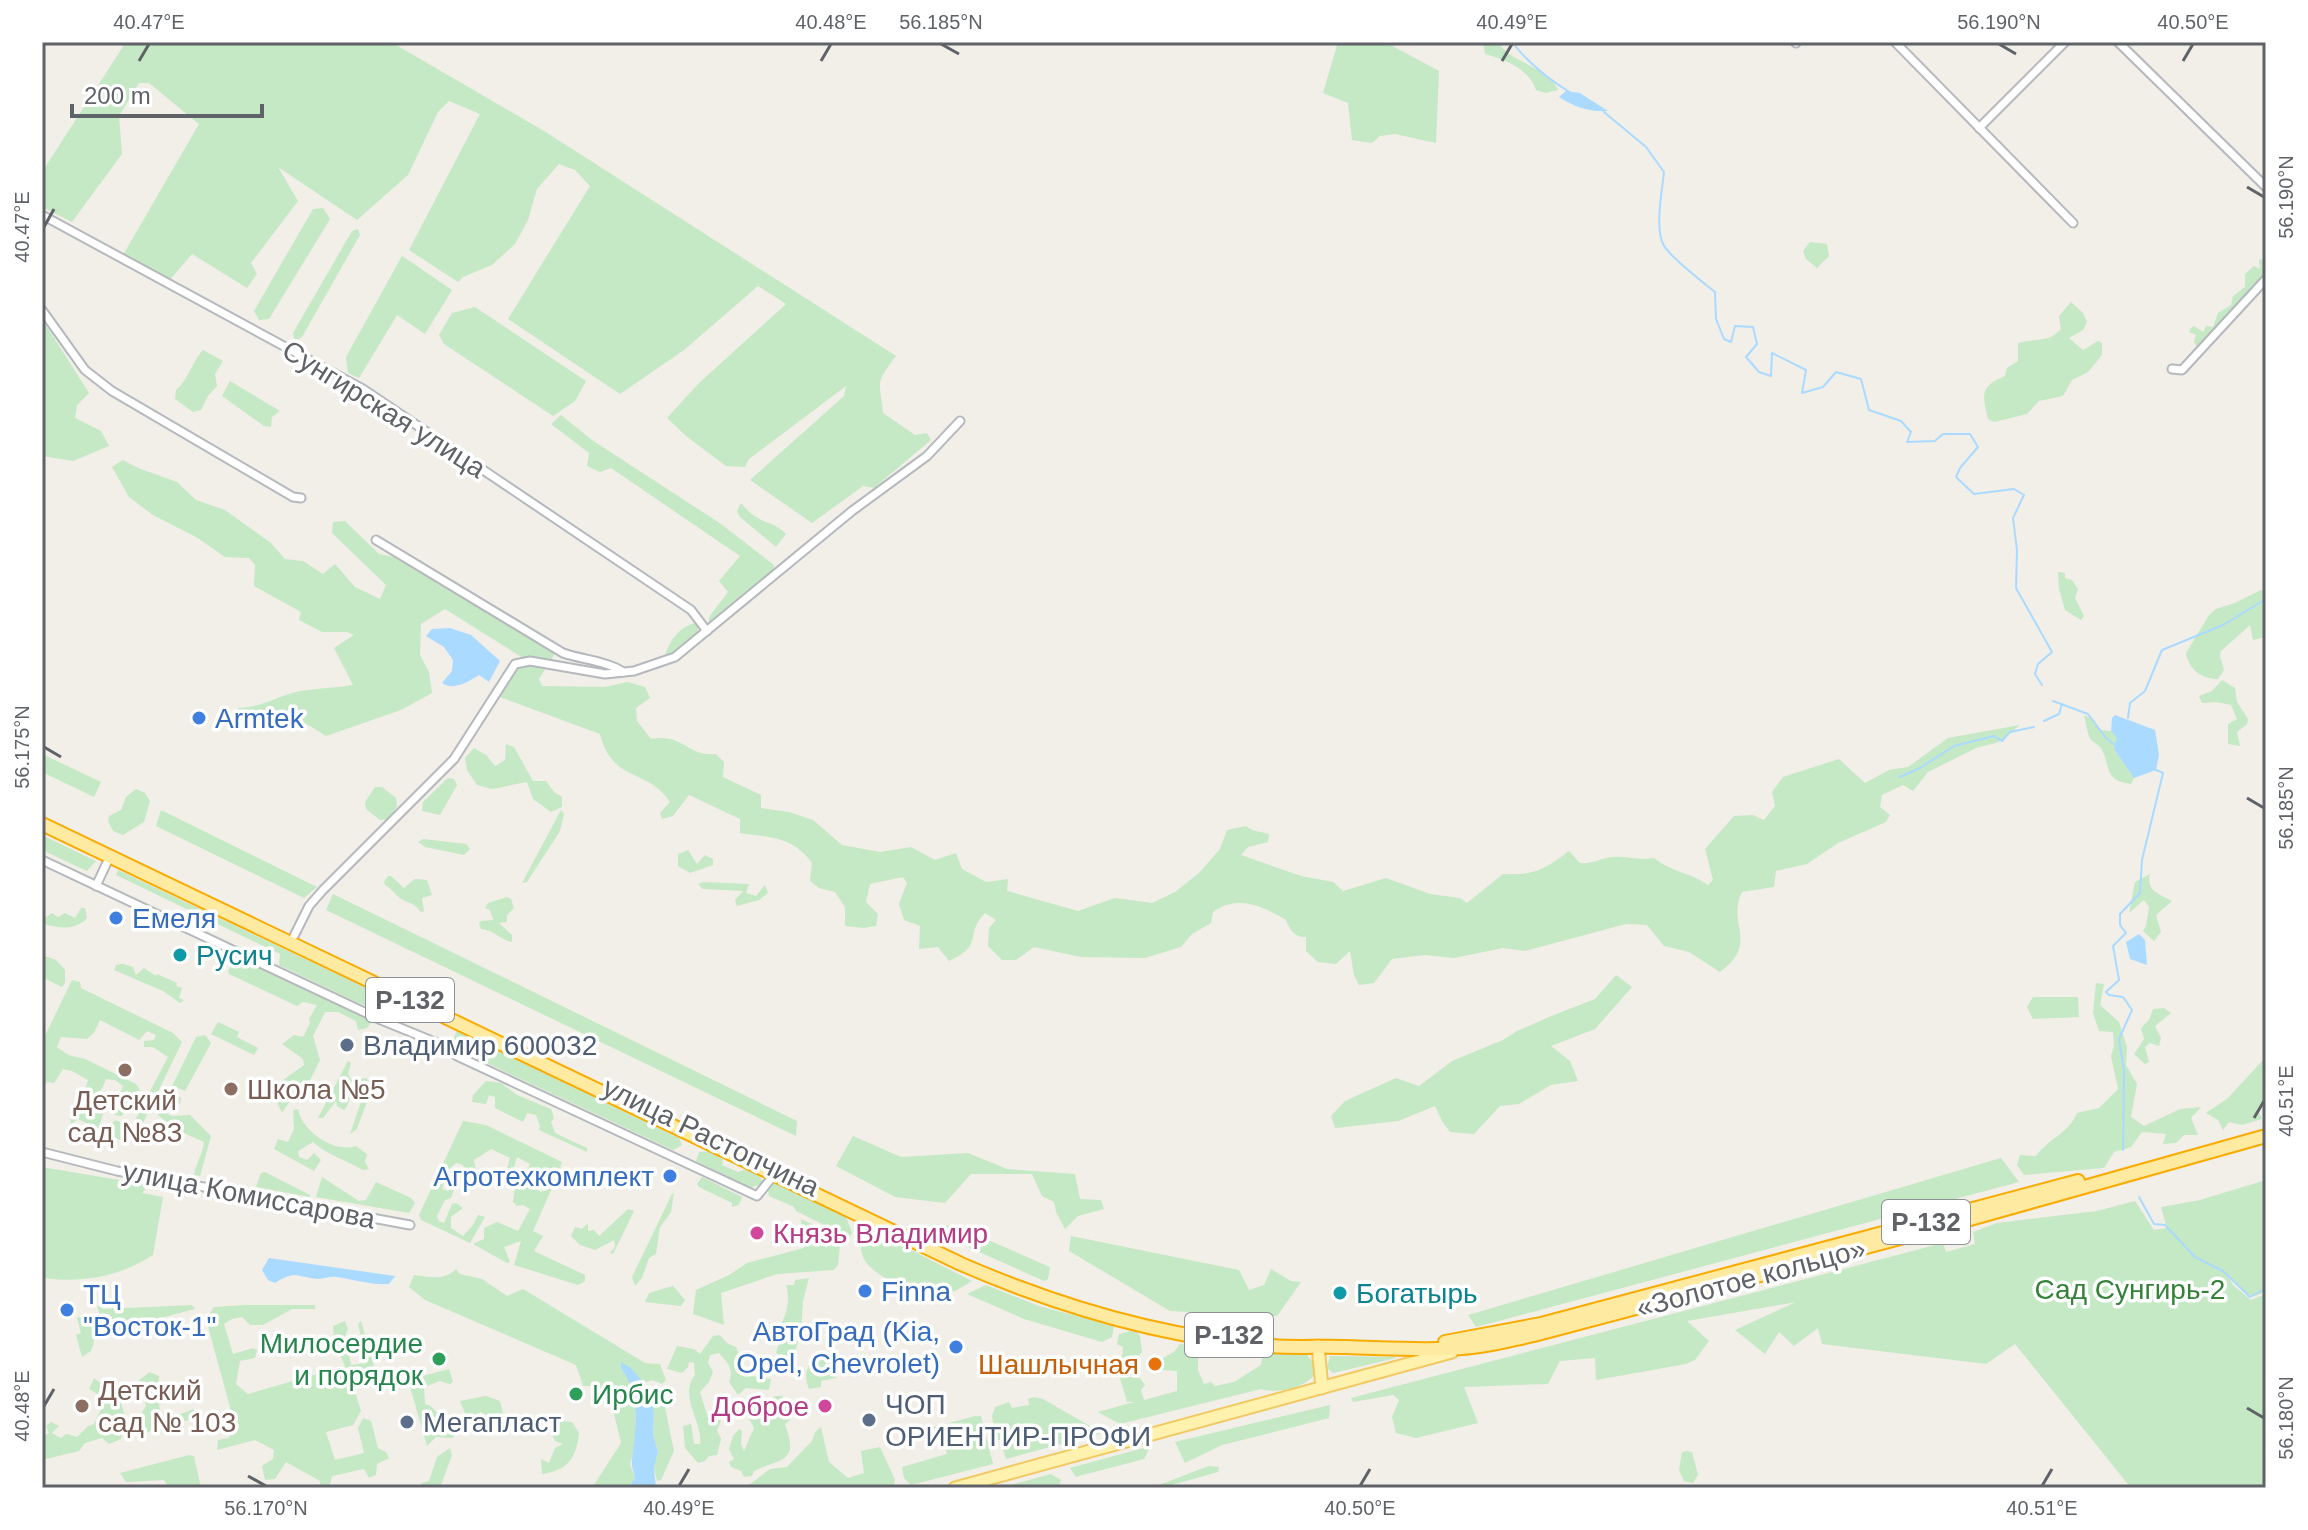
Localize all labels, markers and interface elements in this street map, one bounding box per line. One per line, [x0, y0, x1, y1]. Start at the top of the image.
text: 40.47°E [113, 11, 185, 33]
text: 40.48°E [795, 11, 867, 33]
text: 56.185°N [899, 11, 983, 33]
text: 40.49°E [1476, 11, 1548, 33]
text: 56.190°N [1957, 11, 2041, 33]
text: 40.50°E [2157, 11, 2229, 33]
scale bar [72, 68, 262, 118]
text: 200 m [84, 82, 151, 109]
text: 56.190°N [2275, 155, 2297, 239]
text: 40.47°E [11, 191, 33, 263]
street label: Сунгирская улица [277, 334, 492, 484]
place label: Armtek [215, 703, 305, 734]
text: 56.175°N [11, 705, 33, 789]
marker: Armtek [190, 709, 208, 727]
text: 56.185°N [2275, 766, 2297, 850]
place label: Емеля [132, 903, 216, 934]
marker: Емеля [107, 909, 125, 927]
place label: Русич [196, 940, 273, 971]
marker: Русич [171, 946, 189, 964]
road number: Р-132 [366, 978, 454, 1022]
place label: Владимир 600032 [363, 1030, 597, 1061]
marker: Владимир 600032 [338, 1036, 356, 1054]
marker: Детский сад №83 [116, 1061, 134, 1079]
text: 40.51°E [2275, 1065, 2297, 1137]
street label: улица Растопчина [598, 1071, 824, 1203]
place label: Школа №5 [247, 1074, 385, 1105]
marker: Школа №5 [222, 1080, 240, 1098]
place label: Детский сад №83 [68, 1085, 182, 1148]
street label: улица Комиссарова [120, 1155, 378, 1235]
place label: Агротехкомплект [433, 1161, 654, 1192]
marker: Агротехкомплект [661, 1167, 679, 1185]
road number: Р-132 [1882, 1200, 1970, 1244]
place label: Князь Владимир [773, 1218, 988, 1249]
marker: Князь Владимир [748, 1224, 766, 1242]
street label: «Золотое кольцо» [1633, 1233, 1869, 1323]
park label: Сад Сунгирь-2 [2035, 1274, 2225, 1305]
place label: Finna [881, 1276, 951, 1307]
place label: Богатырь [1356, 1278, 1478, 1309]
place label: ТЦ "Восток-1" [83, 1279, 216, 1342]
marker: Finna [856, 1282, 874, 1300]
marker: Богатырь [1331, 1284, 1349, 1302]
marker: ТЦ "Восток-1" [58, 1301, 76, 1319]
road number: Р-132 [1185, 1313, 1273, 1357]
place label: АвтоГрад (Kia, Opel, Chevrolet) [736, 1316, 940, 1379]
place label: Милосердие и порядок [260, 1328, 424, 1391]
marker: АвтоГрад (Kia, Opel, Chevrolet) [947, 1338, 965, 1356]
place label: Шашлычная [978, 1349, 1139, 1380]
marker: Милосердие и порядок [430, 1350, 448, 1368]
marker: Шашлычная [1146, 1355, 1164, 1373]
text: 40.48°E [11, 1370, 33, 1442]
place label: Детский сад № 103 [98, 1375, 236, 1438]
text: 56.180°N [2275, 1376, 2297, 1460]
place label: Ирбис [592, 1379, 673, 1410]
marker: Ирбис [567, 1385, 585, 1403]
place label: ЧОП ОРИЕНТИР-ПРОФИ [885, 1389, 1151, 1452]
place label: Доброе [711, 1391, 809, 1422]
marker: Детский сад № 103 [73, 1397, 91, 1415]
marker: Доброе [816, 1397, 834, 1415]
place label: Мегапласт [423, 1407, 561, 1438]
marker: ЧОП ОРИЕНТИР-ПРОФИ [860, 1411, 878, 1429]
marker: Мегапласт [398, 1413, 416, 1431]
text: 56.170°N [224, 1497, 308, 1519]
text: 40.49°E [643, 1497, 715, 1519]
text: 40.50°E [1324, 1497, 1396, 1519]
text: 40.51°E [2006, 1497, 2078, 1519]

